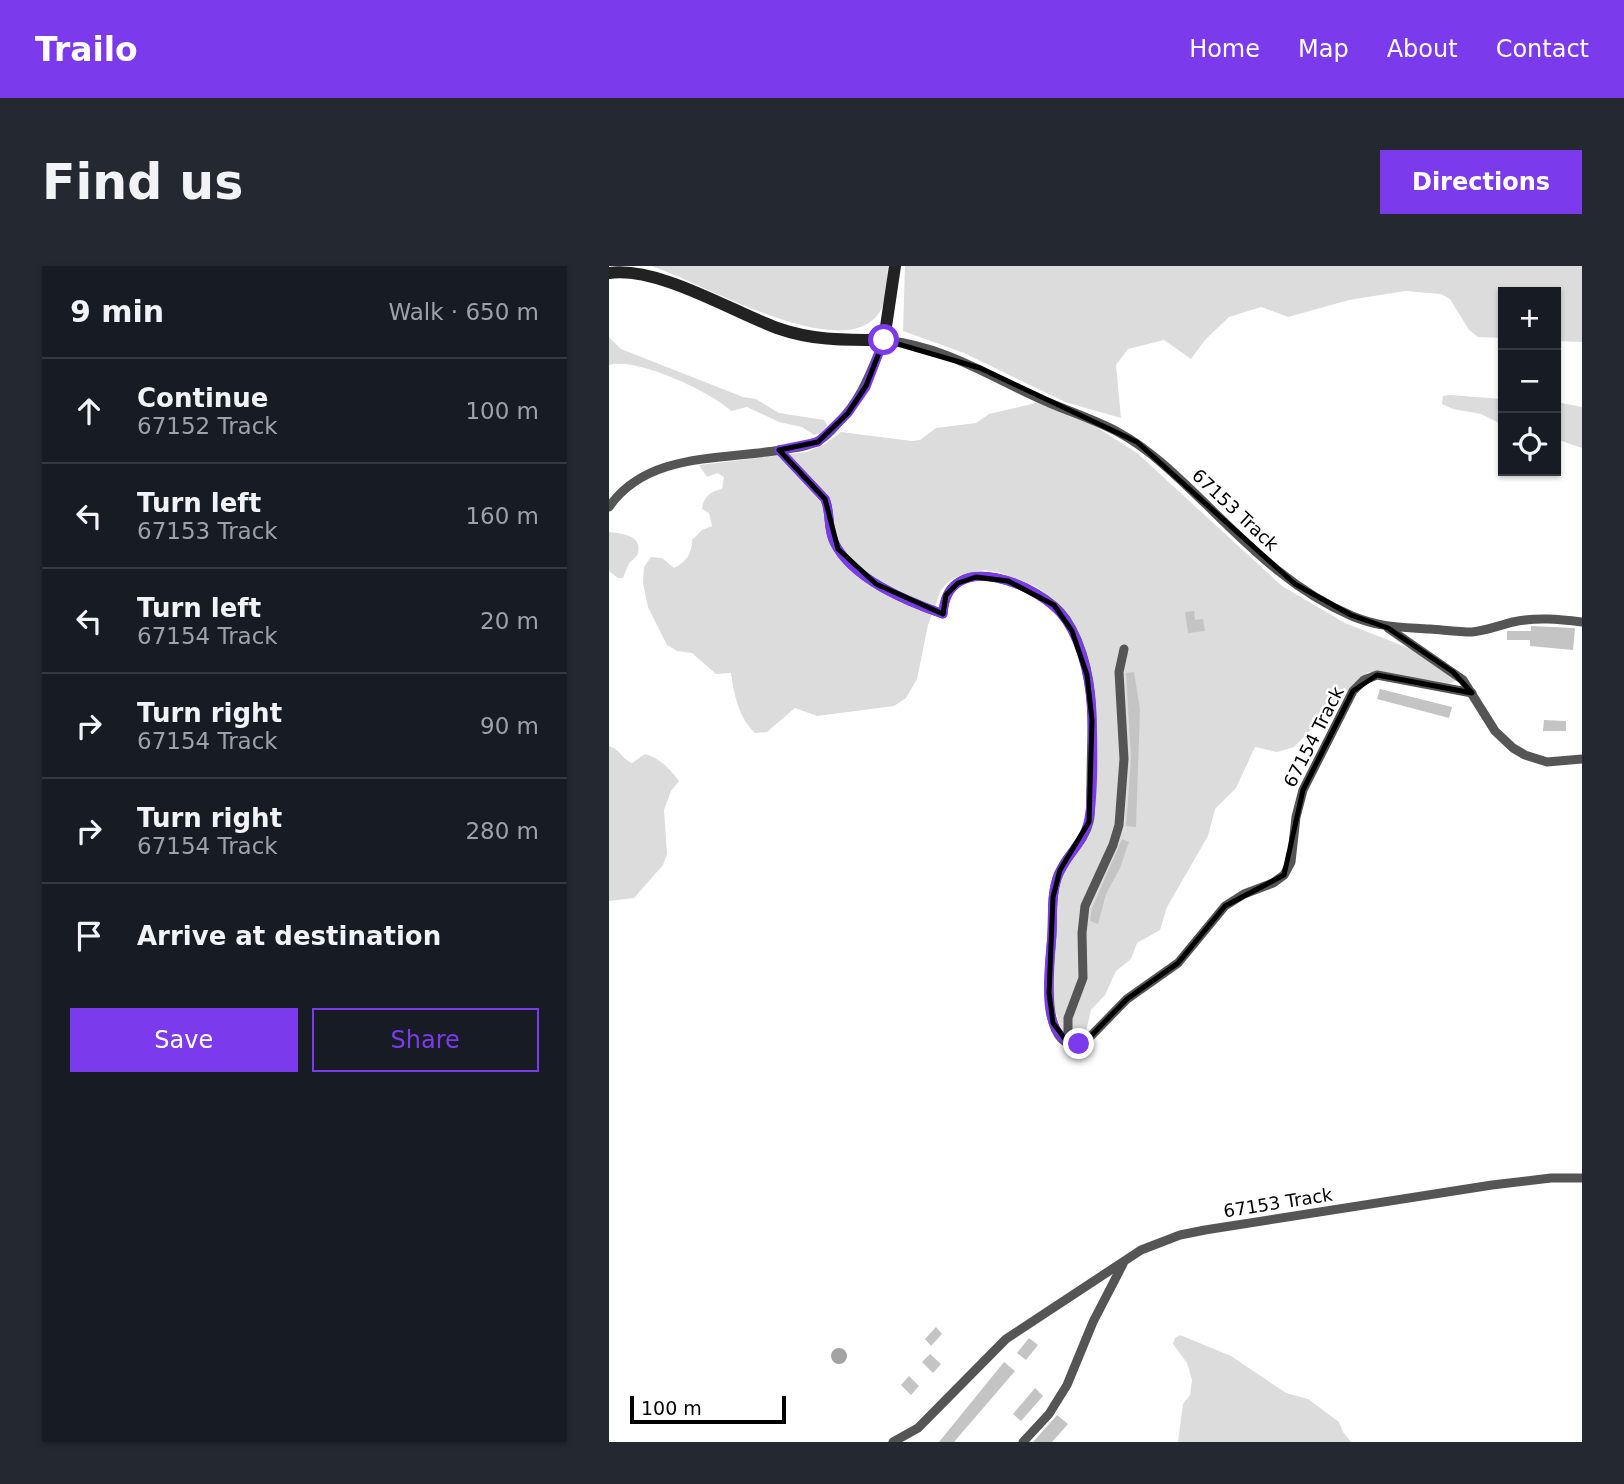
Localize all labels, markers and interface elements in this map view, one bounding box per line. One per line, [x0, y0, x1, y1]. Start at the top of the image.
text: Trailo [35, 30, 138, 69]
text: Home [1189, 35, 1260, 63]
text: Map [1298, 35, 1349, 63]
text: About [1387, 35, 1458, 63]
text: Contact [1496, 35, 1589, 63]
button: Directions [1380, 150, 1582, 214]
text: Find us [42, 154, 243, 211]
map controls [1498, 287, 1561, 476]
button: + [1498, 287, 1561, 350]
text: 9 min [70, 294, 164, 329]
text: Walk · 650 m [388, 299, 539, 325]
route start [868, 324, 899, 355]
button: − [1498, 350, 1561, 413]
text: Continue [137, 383, 268, 413]
icon: ahead [70, 392, 108, 430]
text: 100 m [465, 398, 539, 424]
text: 67152 Track [137, 413, 278, 439]
button: locate [1498, 413, 1561, 476]
street label: 67153 Track [1188, 464, 1283, 555]
text: Turn left [137, 488, 261, 518]
icon: left [70, 497, 108, 535]
text: 160 m [465, 503, 539, 529]
text: 67153 Track [137, 518, 278, 544]
text: Turn left [137, 593, 261, 623]
icon: left [70, 602, 108, 640]
text: 20 m [480, 608, 539, 634]
text: 67154 Track [137, 623, 278, 649]
street label: 67154 Track [1279, 682, 1348, 791]
text: Turn right [137, 698, 282, 728]
icon: right [70, 707, 108, 745]
text: 90 m [480, 713, 539, 739]
text: 67154 Track [137, 728, 278, 754]
text: Turn right [137, 803, 282, 833]
icon: right [70, 812, 108, 850]
text: 280 m [465, 818, 539, 844]
text: 67154 Track [137, 833, 278, 859]
icon: arrive [70, 917, 108, 955]
text: Arrive at destination [137, 921, 441, 951]
button: Save [70, 1008, 298, 1072]
button: Share [312, 1008, 539, 1072]
route end [1063, 1028, 1094, 1059]
street label: 67153 Track [1222, 1183, 1334, 1221]
scale bar [630, 1393, 786, 1425]
text: 100 m [641, 1397, 702, 1419]

